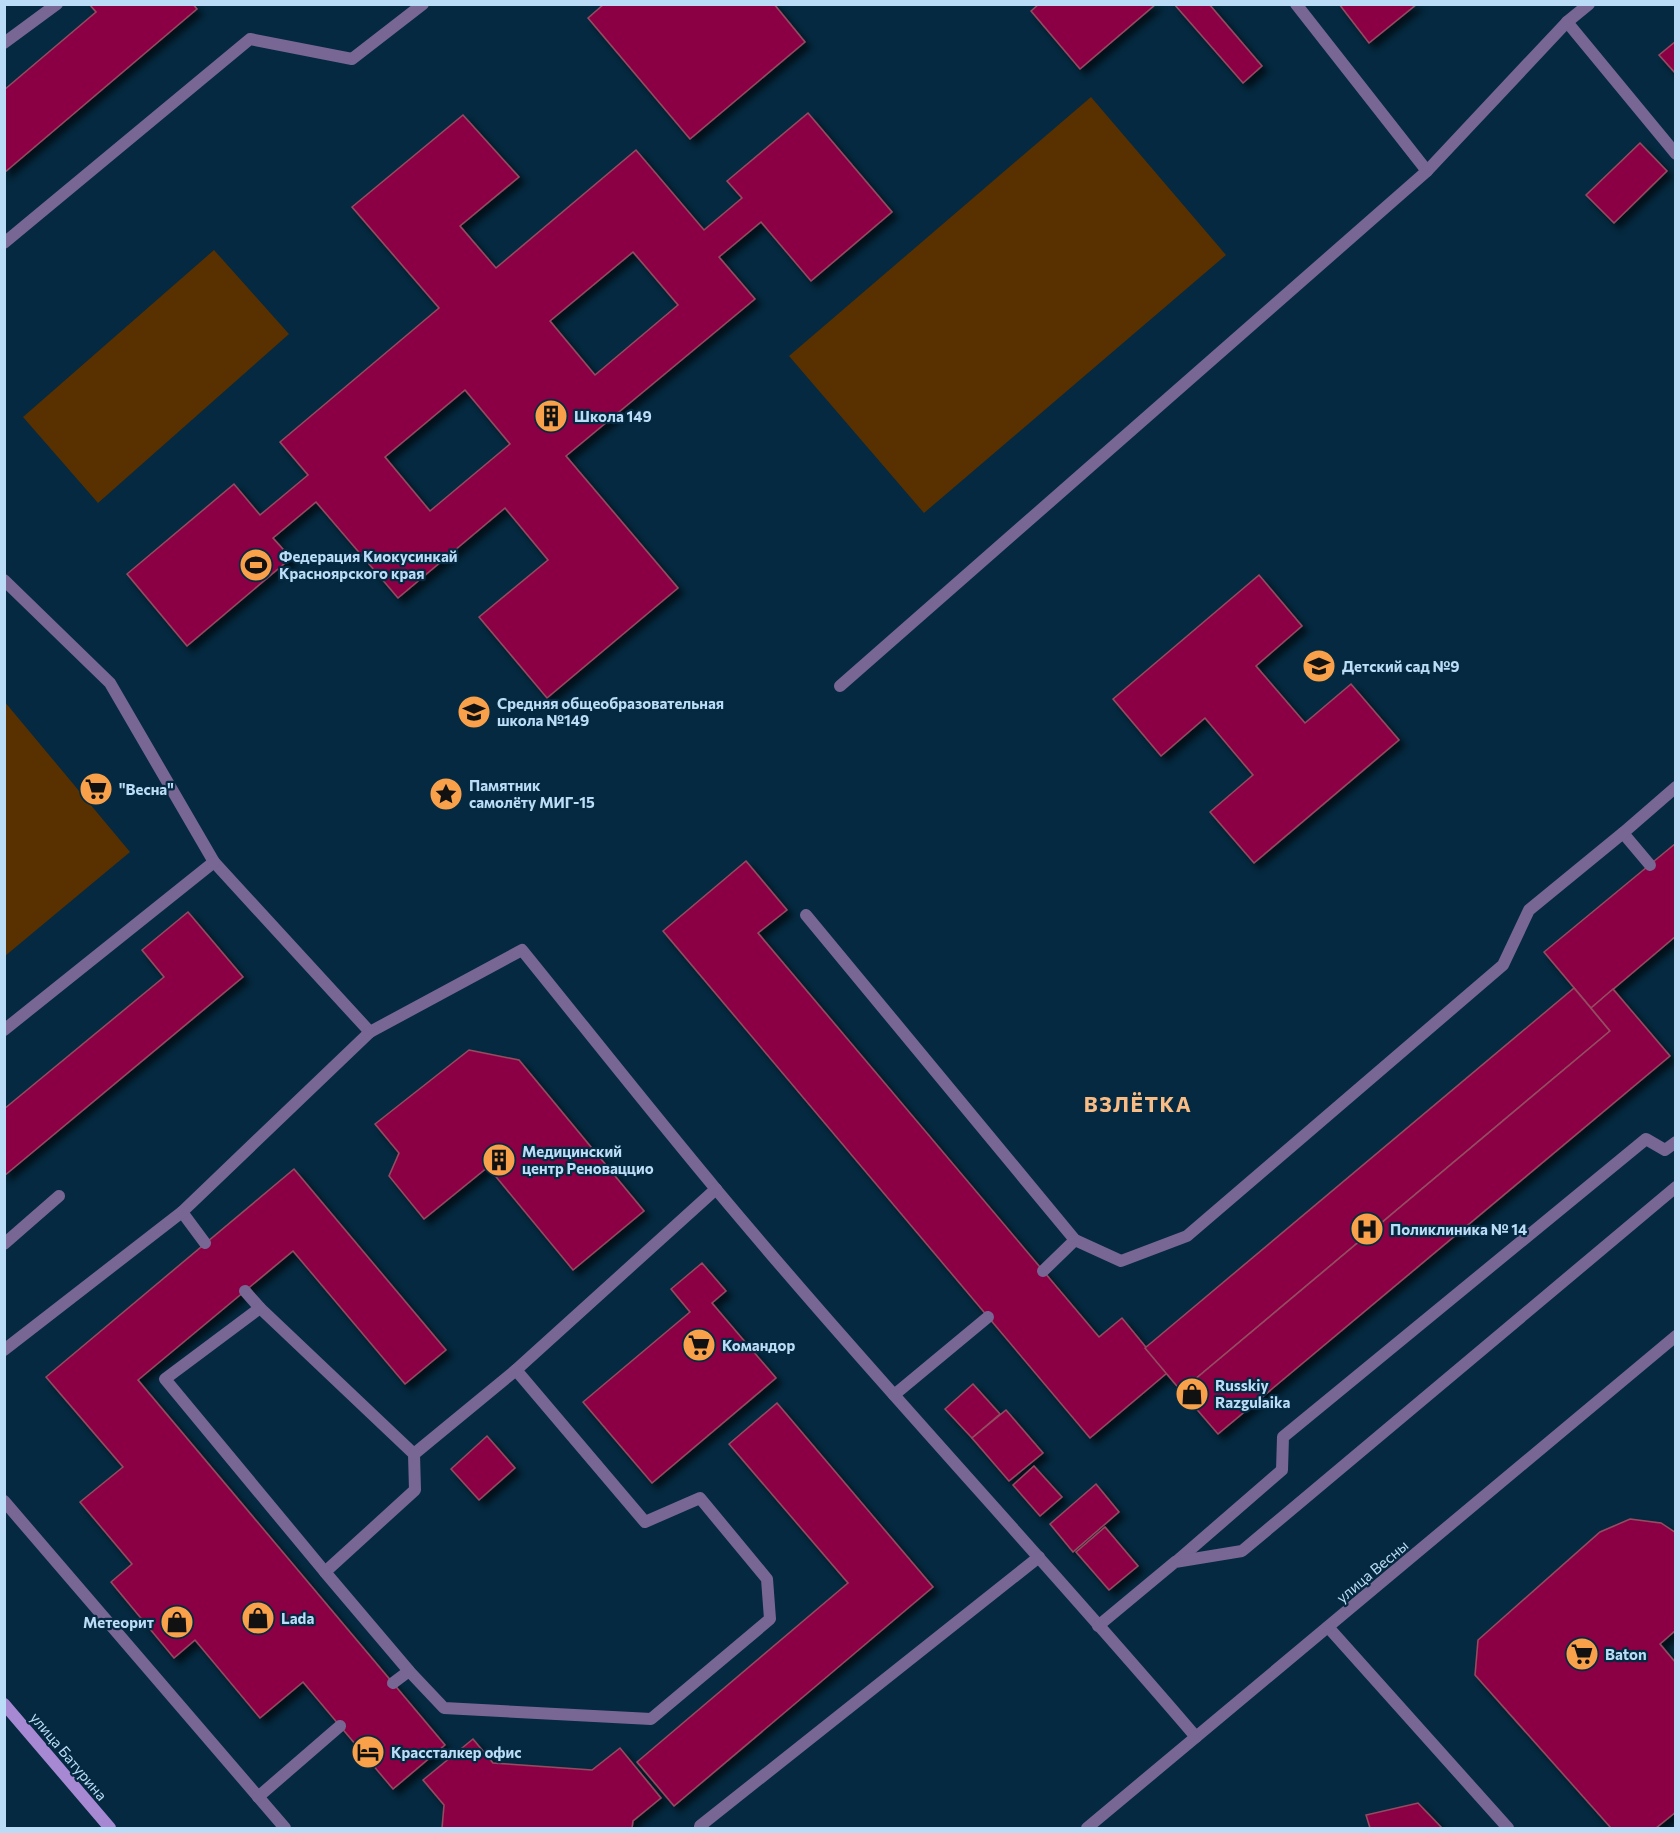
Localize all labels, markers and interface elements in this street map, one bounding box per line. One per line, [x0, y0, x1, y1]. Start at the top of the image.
building icon: Школа 149 [533, 398, 569, 434]
place label: Школа 149 [574, 407, 652, 425]
sports icon: Федерация Киокусинкай Красноярского края [238, 547, 274, 583]
place label: Федерация Киокусинкай Красноярского края [279, 547, 458, 582]
school or university icon: Детский сад №9 [1301, 648, 1337, 684]
place label: Детский сад №9 [1342, 657, 1460, 675]
school or university icon: Средняя общеобразовательная школа №149 [456, 694, 492, 730]
place label: Средняя общеобразовательная школа №149 [497, 694, 724, 729]
supermarket icon: "Весна" [78, 771, 114, 807]
place icon: Памятник самолёту МИГ-15 [428, 776, 464, 812]
place label: Памятник самолёту МИГ-15 [469, 776, 595, 811]
place label: "Весна" [119, 780, 174, 798]
district label: ВЗЛЁТКА [1084, 1091, 1192, 1116]
building icon: Медицинский центр Реноваццио [481, 1142, 517, 1178]
place label: Медицинский центр Реноваццио [522, 1142, 654, 1177]
hospital icon: Поликлиника № 14 [1349, 1211, 1385, 1247]
place label: Поликлиника № 14 [1390, 1220, 1527, 1238]
supermarket icon: Командор [681, 1327, 717, 1363]
place label: Командор [722, 1336, 796, 1354]
shop icon: Russkiy Razgulaika [1174, 1376, 1210, 1412]
place label: Russkiy Razgulaika [1215, 1376, 1290, 1411]
street label: улица Весны [1332, 1536, 1412, 1606]
shop icon: Lada [240, 1600, 276, 1636]
shop icon: Метеорит [159, 1604, 195, 1640]
place label: Lada [281, 1609, 314, 1627]
place label: Метеорит [83, 1613, 154, 1631]
supermarket icon: Baton [1564, 1636, 1600, 1672]
place label: Baton [1605, 1645, 1647, 1663]
street label: улица Батурина [27, 1708, 111, 1804]
hotel icon: Крассталкер офис [350, 1734, 386, 1770]
place label: Крассталкер офис [391, 1743, 522, 1761]

